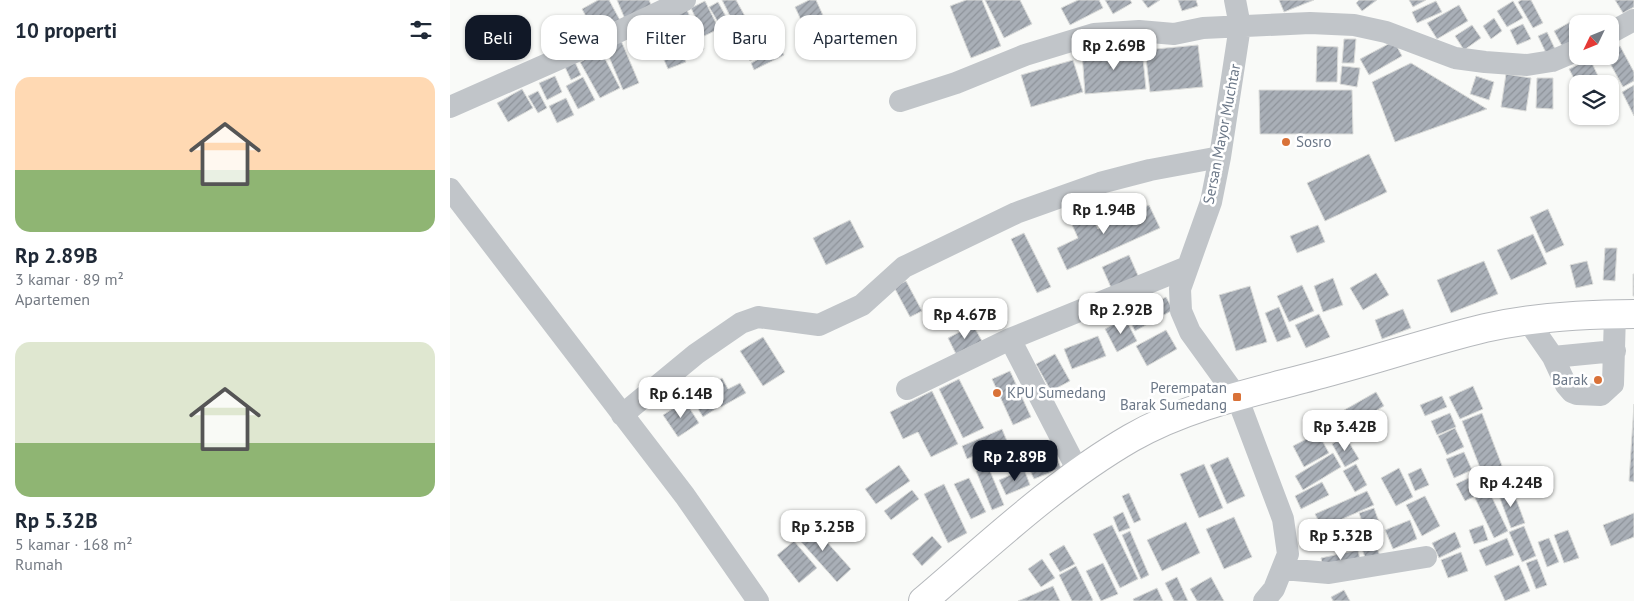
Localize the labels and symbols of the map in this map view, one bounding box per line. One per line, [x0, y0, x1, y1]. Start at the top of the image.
north arrow [1569, 15, 1619, 65]
pin: Rp 2.69B [1062, 28, 1166, 71]
street label: Sersan Mayor Muchtar [1199, 62, 1244, 206]
place label: Sosro [1296, 132, 1331, 151]
marker: Sosro [1280, 136, 1292, 148]
pin: Rp 1.94B [1052, 192, 1156, 235]
pin: Rp 2.92B [1069, 292, 1173, 335]
pin: Rp 4.67B [913, 298, 1017, 340]
place label: Barak [1552, 370, 1589, 389]
marker: Barak [1592, 374, 1604, 386]
pin: Rp 6.14B [629, 376, 733, 419]
place label: Perempatan Barak Sumedang [1120, 378, 1227, 414]
place label: KPU Sumedang [1007, 383, 1106, 402]
marker: KPU Sumedang [991, 387, 1003, 399]
marker: Perempatan Barak Sumedang [1231, 391, 1243, 403]
pin: Rp 3.42B [1293, 410, 1397, 452]
pin: Rp 2.89B [963, 440, 1067, 482]
pin: Rp 4.24B [1459, 466, 1563, 508]
pin: Rp 3.25B [771, 510, 875, 552]
pin: Rp 5.32B [1289, 518, 1393, 561]

